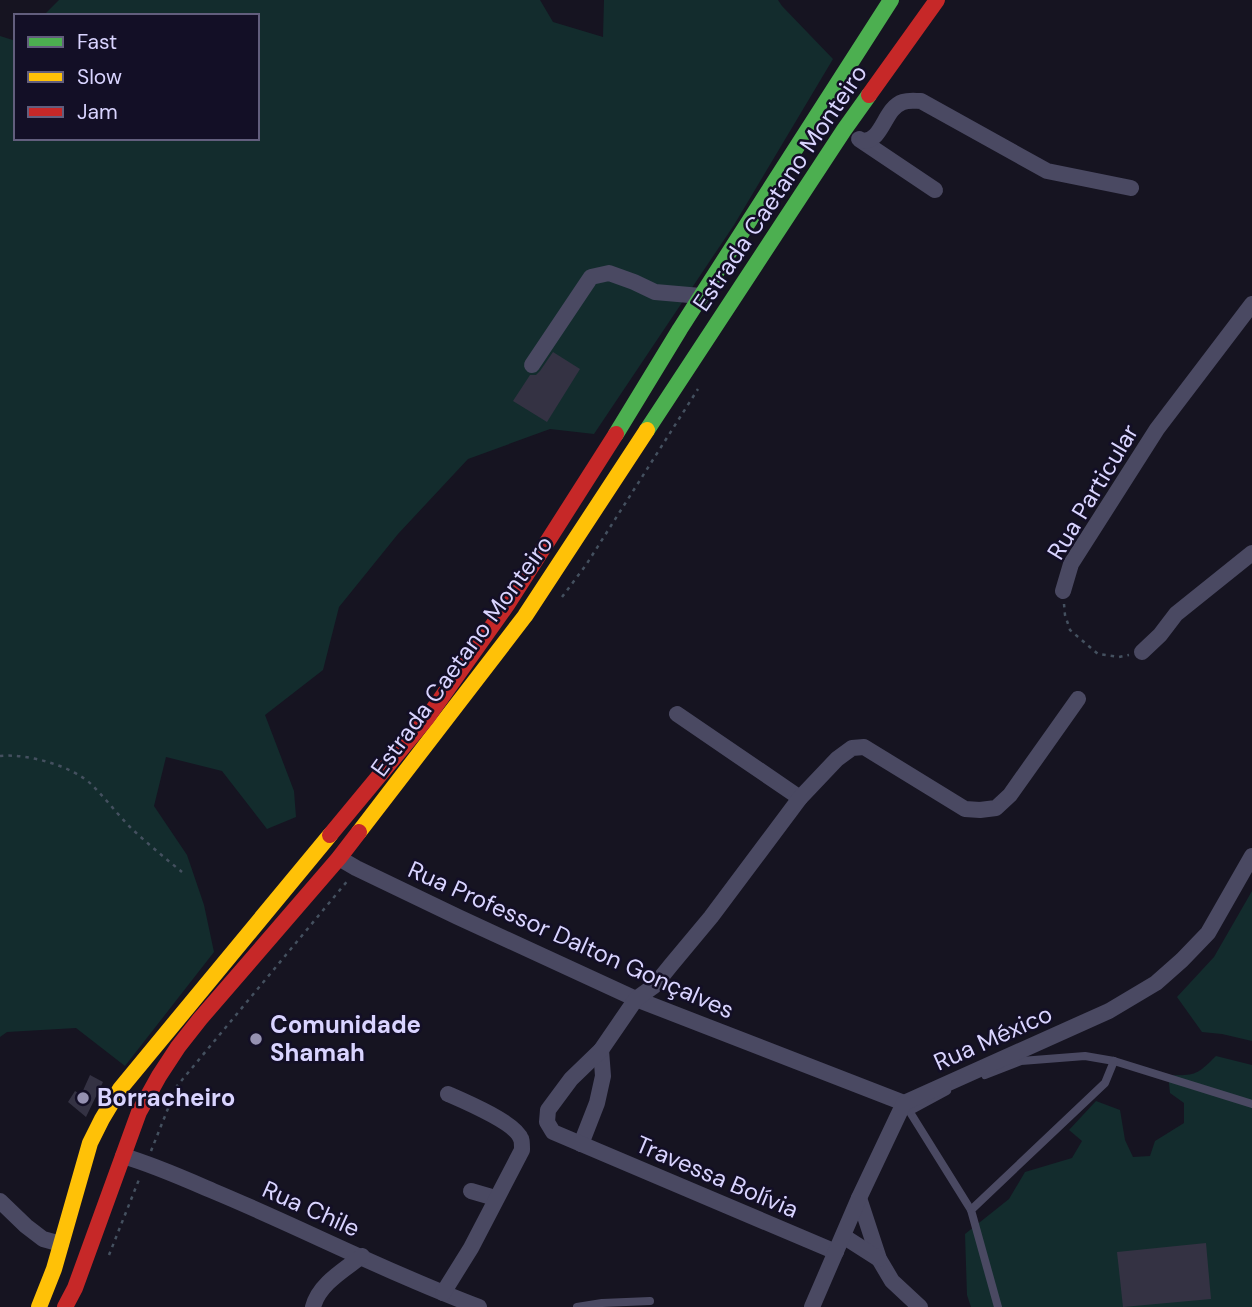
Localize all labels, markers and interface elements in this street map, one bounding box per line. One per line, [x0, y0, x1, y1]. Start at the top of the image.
legend [14, 14, 259, 140]
text: Fast [77, 28, 117, 56]
street label: Estrada Caetano Monteiro [685, 59, 874, 317]
text: Slow [77, 63, 122, 91]
text: Jam [77, 98, 118, 126]
street label: Rua Particular [1040, 418, 1145, 565]
street label: Estrada Caetano Monteiro [364, 529, 560, 782]
street label: Rua Professor Dalton Gonçalves [403, 854, 739, 1026]
street label: Rua México [929, 998, 1057, 1077]
place label: Comunidade Shamah [270, 1009, 421, 1068]
marker: Comunidade Shamah [248, 1031, 264, 1047]
place label: Borracheiro [97, 1082, 235, 1113]
marker: Borracheiro [75, 1090, 91, 1106]
street label: Travessa Bolívia [631, 1128, 803, 1225]
street label: Rua Chile [258, 1173, 365, 1244]

